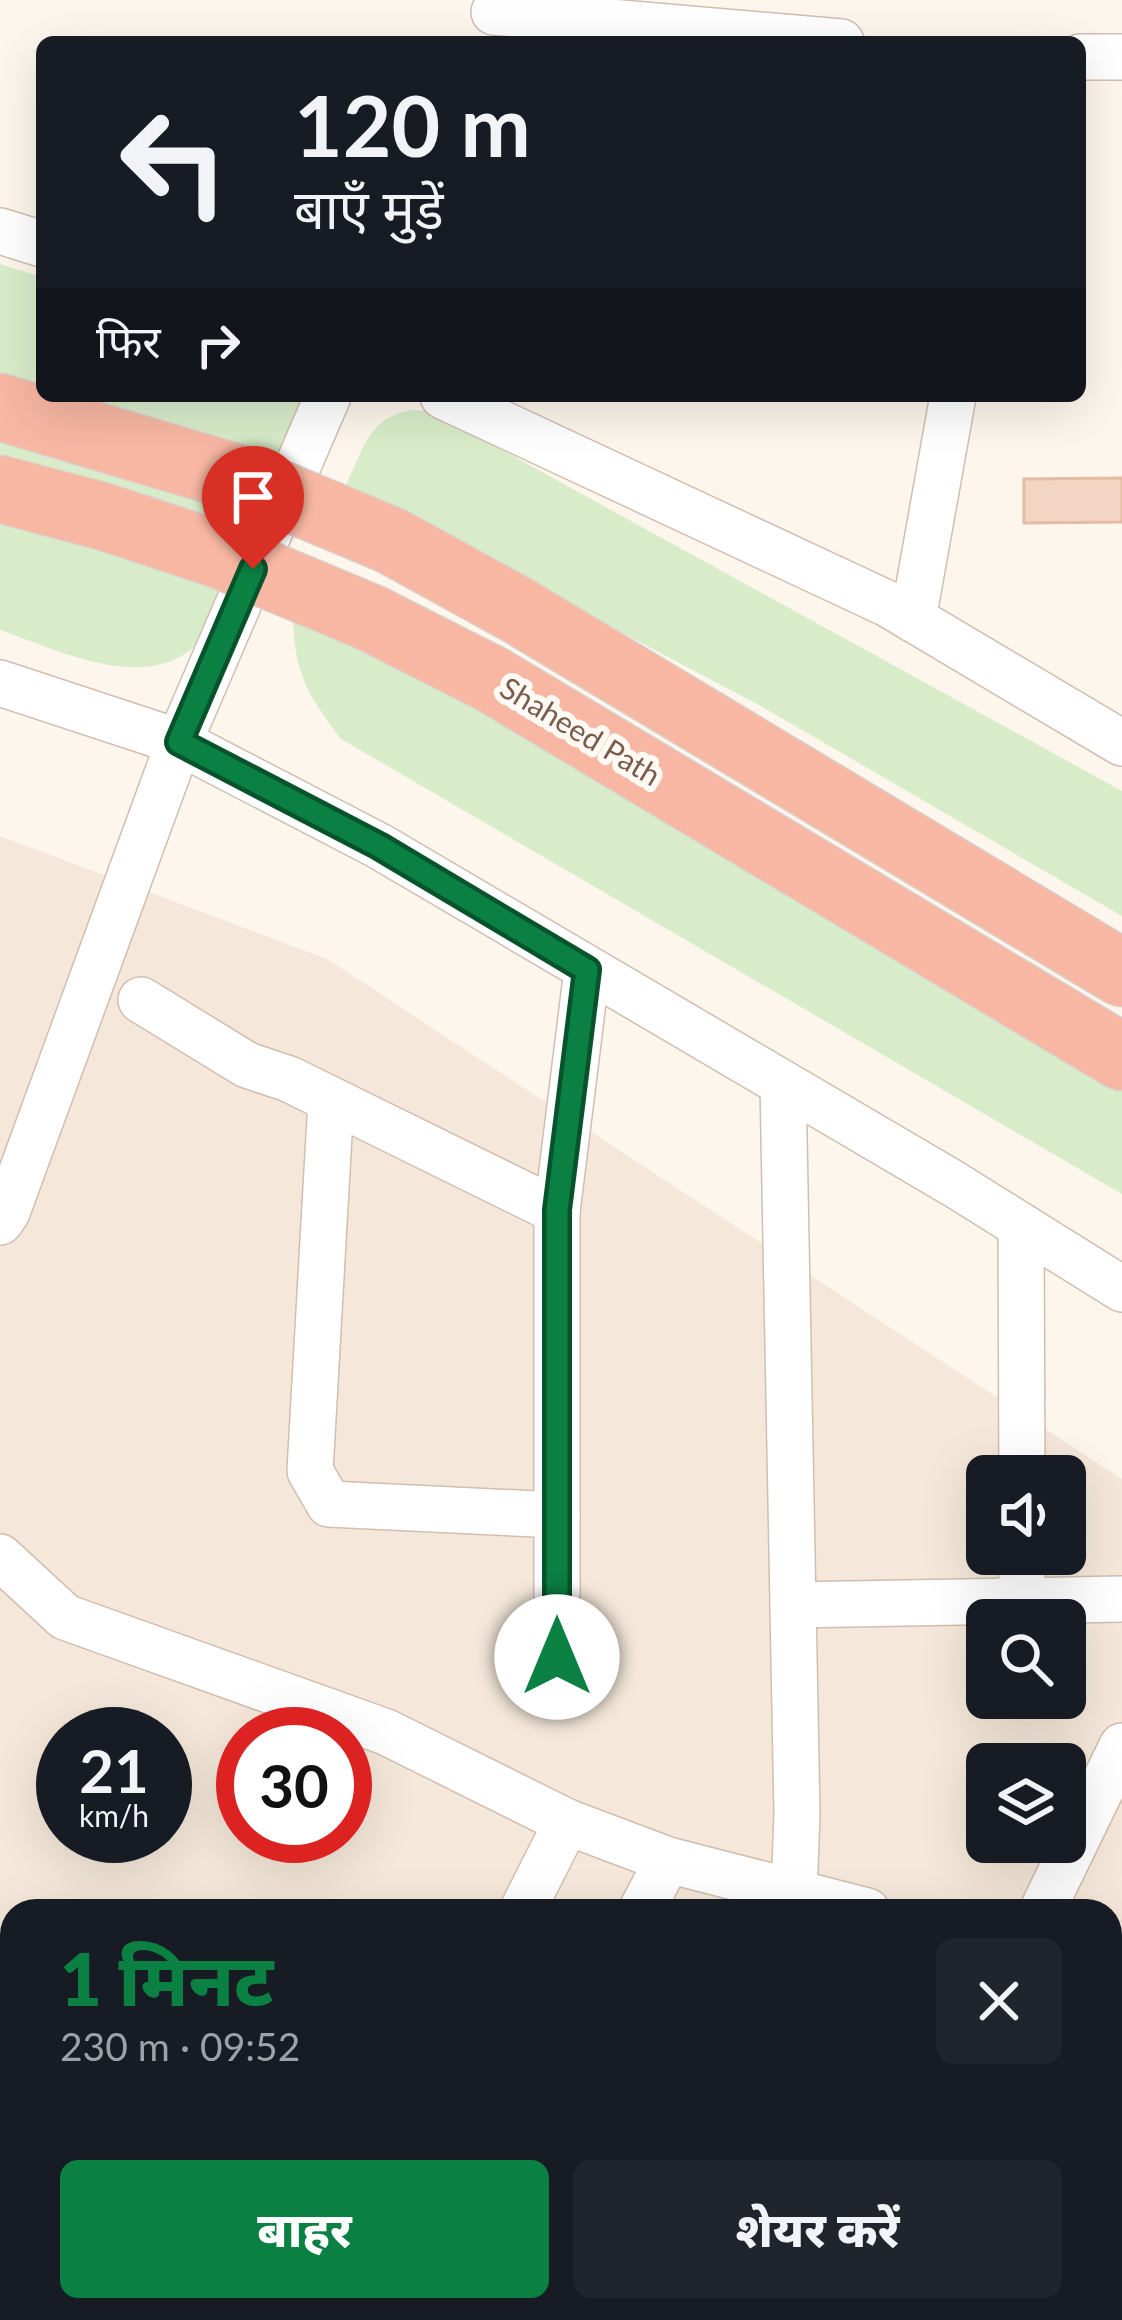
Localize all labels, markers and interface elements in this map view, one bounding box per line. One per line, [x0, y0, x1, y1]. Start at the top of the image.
text: 120 m [294, 74, 531, 175]
icon: left [96, 84, 252, 240]
text: बाएँ मुड़ें [294, 176, 444, 241]
icon: right [185, 312, 251, 378]
text: फिर [96, 314, 161, 368]
pin [202, 446, 304, 569]
icon: arrive [220, 464, 286, 530]
street label: Shaheed Path [494, 668, 668, 792]
map controls [966, 1455, 1086, 1863]
button: sound [966, 1455, 1086, 1575]
position arrow [494, 1594, 620, 1720]
button: search [966, 1599, 1086, 1719]
speed limit sign: 30 [216, 1707, 372, 1863]
text: 21 [79, 1734, 149, 1806]
button: layers [966, 1743, 1086, 1863]
text: km/h [79, 1797, 149, 1833]
text: 1 मिनट [60, 1935, 273, 2021]
button: close [936, 1938, 1062, 2064]
text: 230 m · 09:52 [60, 2023, 300, 2069]
button: बाहर [60, 2160, 549, 2298]
button: शेयर करें [573, 2160, 1062, 2298]

